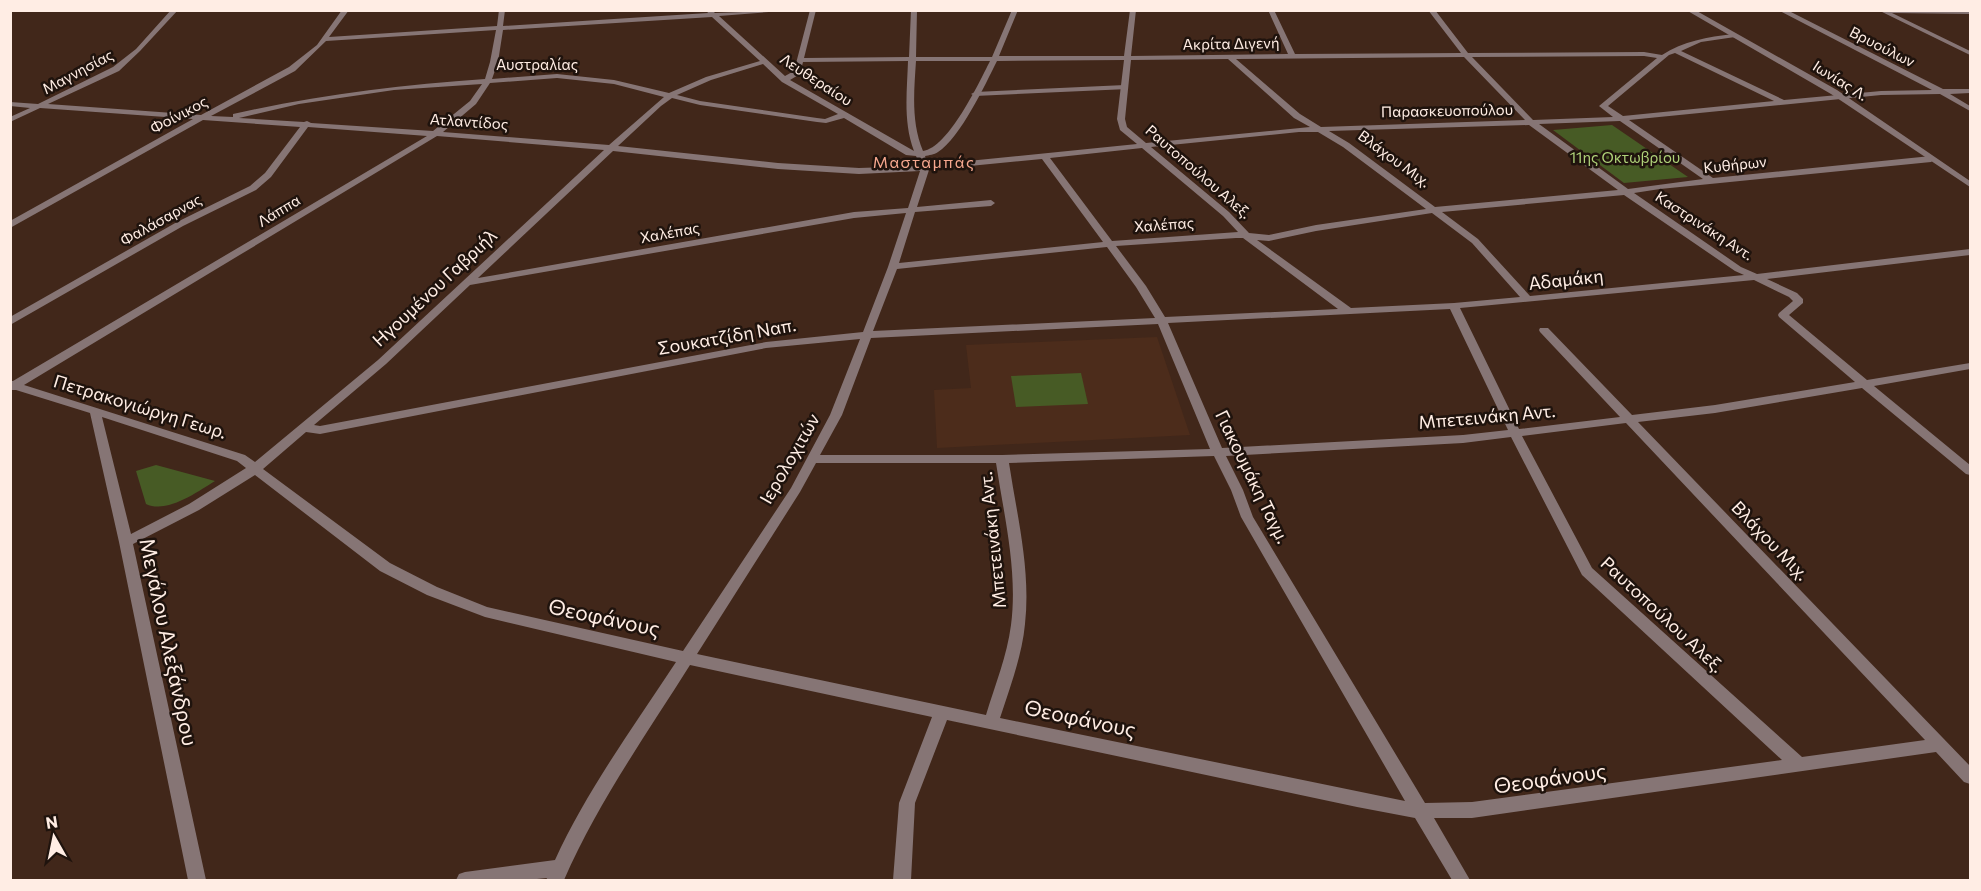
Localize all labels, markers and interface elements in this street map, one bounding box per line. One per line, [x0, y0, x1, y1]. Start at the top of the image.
street label: Βρυούλων [1847, 22, 1918, 70]
street label: Ακρίτα Διγενή [1182, 33, 1280, 53]
street label: Μαγνησίας [39, 45, 116, 97]
street label: Λευθεραίου [777, 49, 856, 109]
street label: Αυστραλίας [496, 55, 578, 73]
street label: Ιωνίας Λ. [1810, 56, 1871, 104]
street label: Φοίνικος [147, 92, 210, 137]
street label: Παρασκευοπούλου [1381, 100, 1513, 120]
street label: Ατλαντίδος [429, 109, 509, 133]
street label: Ραυτοπούλου Αλεξ. [1142, 121, 1255, 222]
street label: Βλάχου Μιχ. [1355, 126, 1434, 190]
park label: 11ης Οκτωβρίου [1570, 148, 1680, 166]
district label: Μασταμπάς [873, 152, 975, 171]
street label: Κυθήρων [1702, 152, 1768, 176]
street label: Καστρινάκη Αντ. [1652, 187, 1757, 263]
street label: Φαλάσαρνας [117, 189, 204, 249]
street label: Λάππα [254, 190, 303, 230]
street label: Χαλέπας [1133, 213, 1194, 235]
street label: Χαλέπας [639, 218, 701, 246]
street label: Ηγουμένου Γαβριήλ [368, 224, 501, 351]
street label: Αδαμάκη [1527, 264, 1605, 294]
street label: Σουκατζίδη Ναπ. [656, 313, 798, 359]
street label: Πετρακογιώργη Γεωρ. [51, 369, 229, 443]
street label: Μπετεινάκη Αντ. [1417, 399, 1556, 433]
street label: Γιακουμάκη Ταγμ. [1211, 406, 1295, 547]
street label: Ιερολοχιτών [754, 409, 824, 508]
street label: Μπετεινάκη Αντ. [974, 471, 1010, 610]
street label: Βλάχου Μιχ. [1727, 496, 1814, 585]
street label: Μεγάλου Αλεξάνδρου [135, 536, 204, 748]
street label: Ραυτοπούλου Αλεξ. [1597, 552, 1729, 677]
street label: Θεοφάνους [546, 593, 662, 641]
street label: Θεοφάνους [1022, 694, 1138, 742]
street label: Θεοφάνους [1492, 757, 1608, 798]
north arrow [24, 807, 84, 867]
text: N [44, 811, 59, 832]

